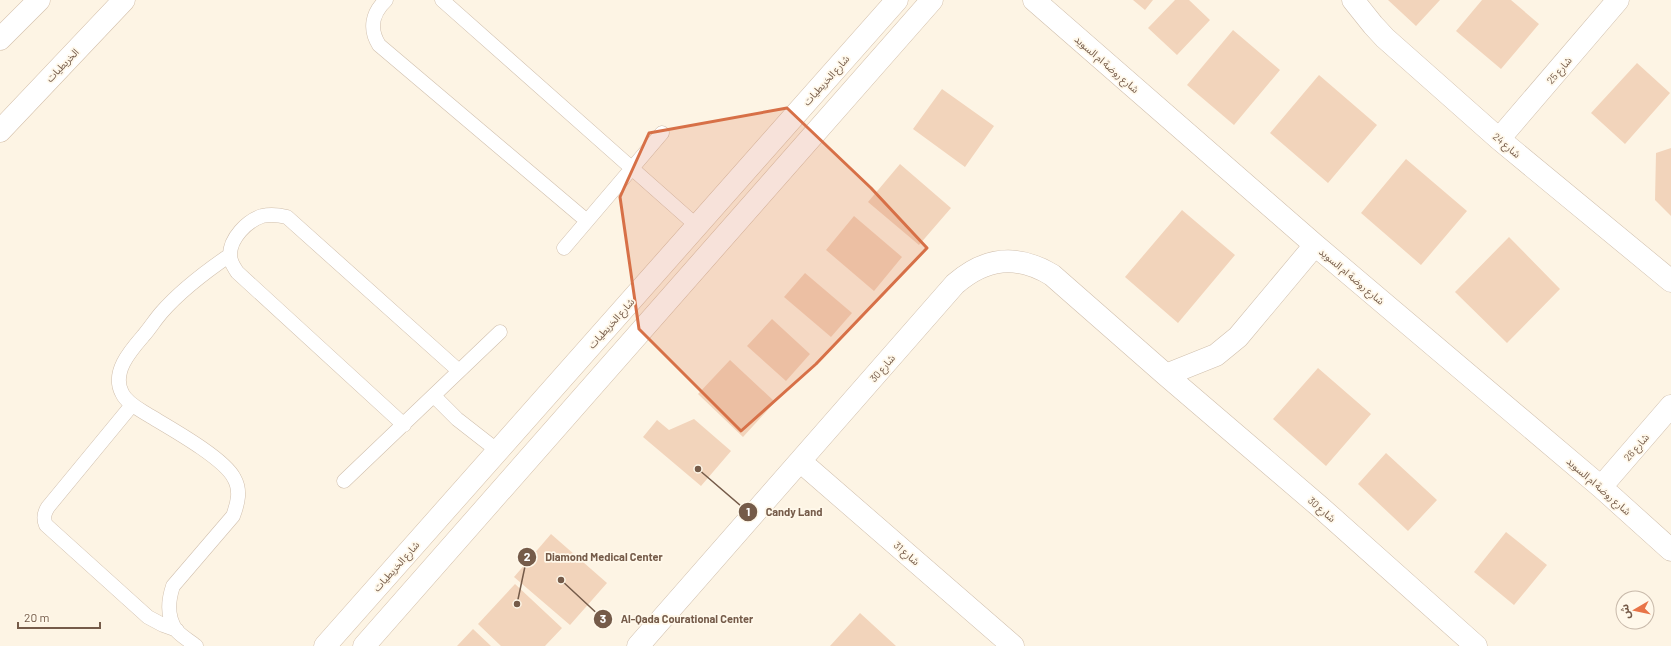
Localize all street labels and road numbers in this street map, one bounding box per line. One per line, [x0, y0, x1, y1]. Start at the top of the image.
street label: شارع روضة ام السويد [1070, 33, 1142, 98]
street label: الخريطيات [43, 46, 82, 85]
street label: شارع الخريطيات [800, 52, 853, 109]
street label: شارع 25 [1544, 54, 1576, 87]
street label: شارع 24 [1489, 130, 1523, 162]
street label: شارع روضة ام السويد [1315, 245, 1387, 309]
street label: شارع الخريطيات [585, 295, 638, 352]
street label: شارع 30 [867, 352, 899, 385]
street label: شارع 26 [1621, 431, 1653, 464]
street label: شارع روضة ام السويد [1562, 455, 1634, 520]
street label: شارع 30 [1305, 494, 1338, 526]
street label: شارع الخريطيات [370, 538, 423, 595]
street label: شارع 31 [890, 539, 922, 569]

